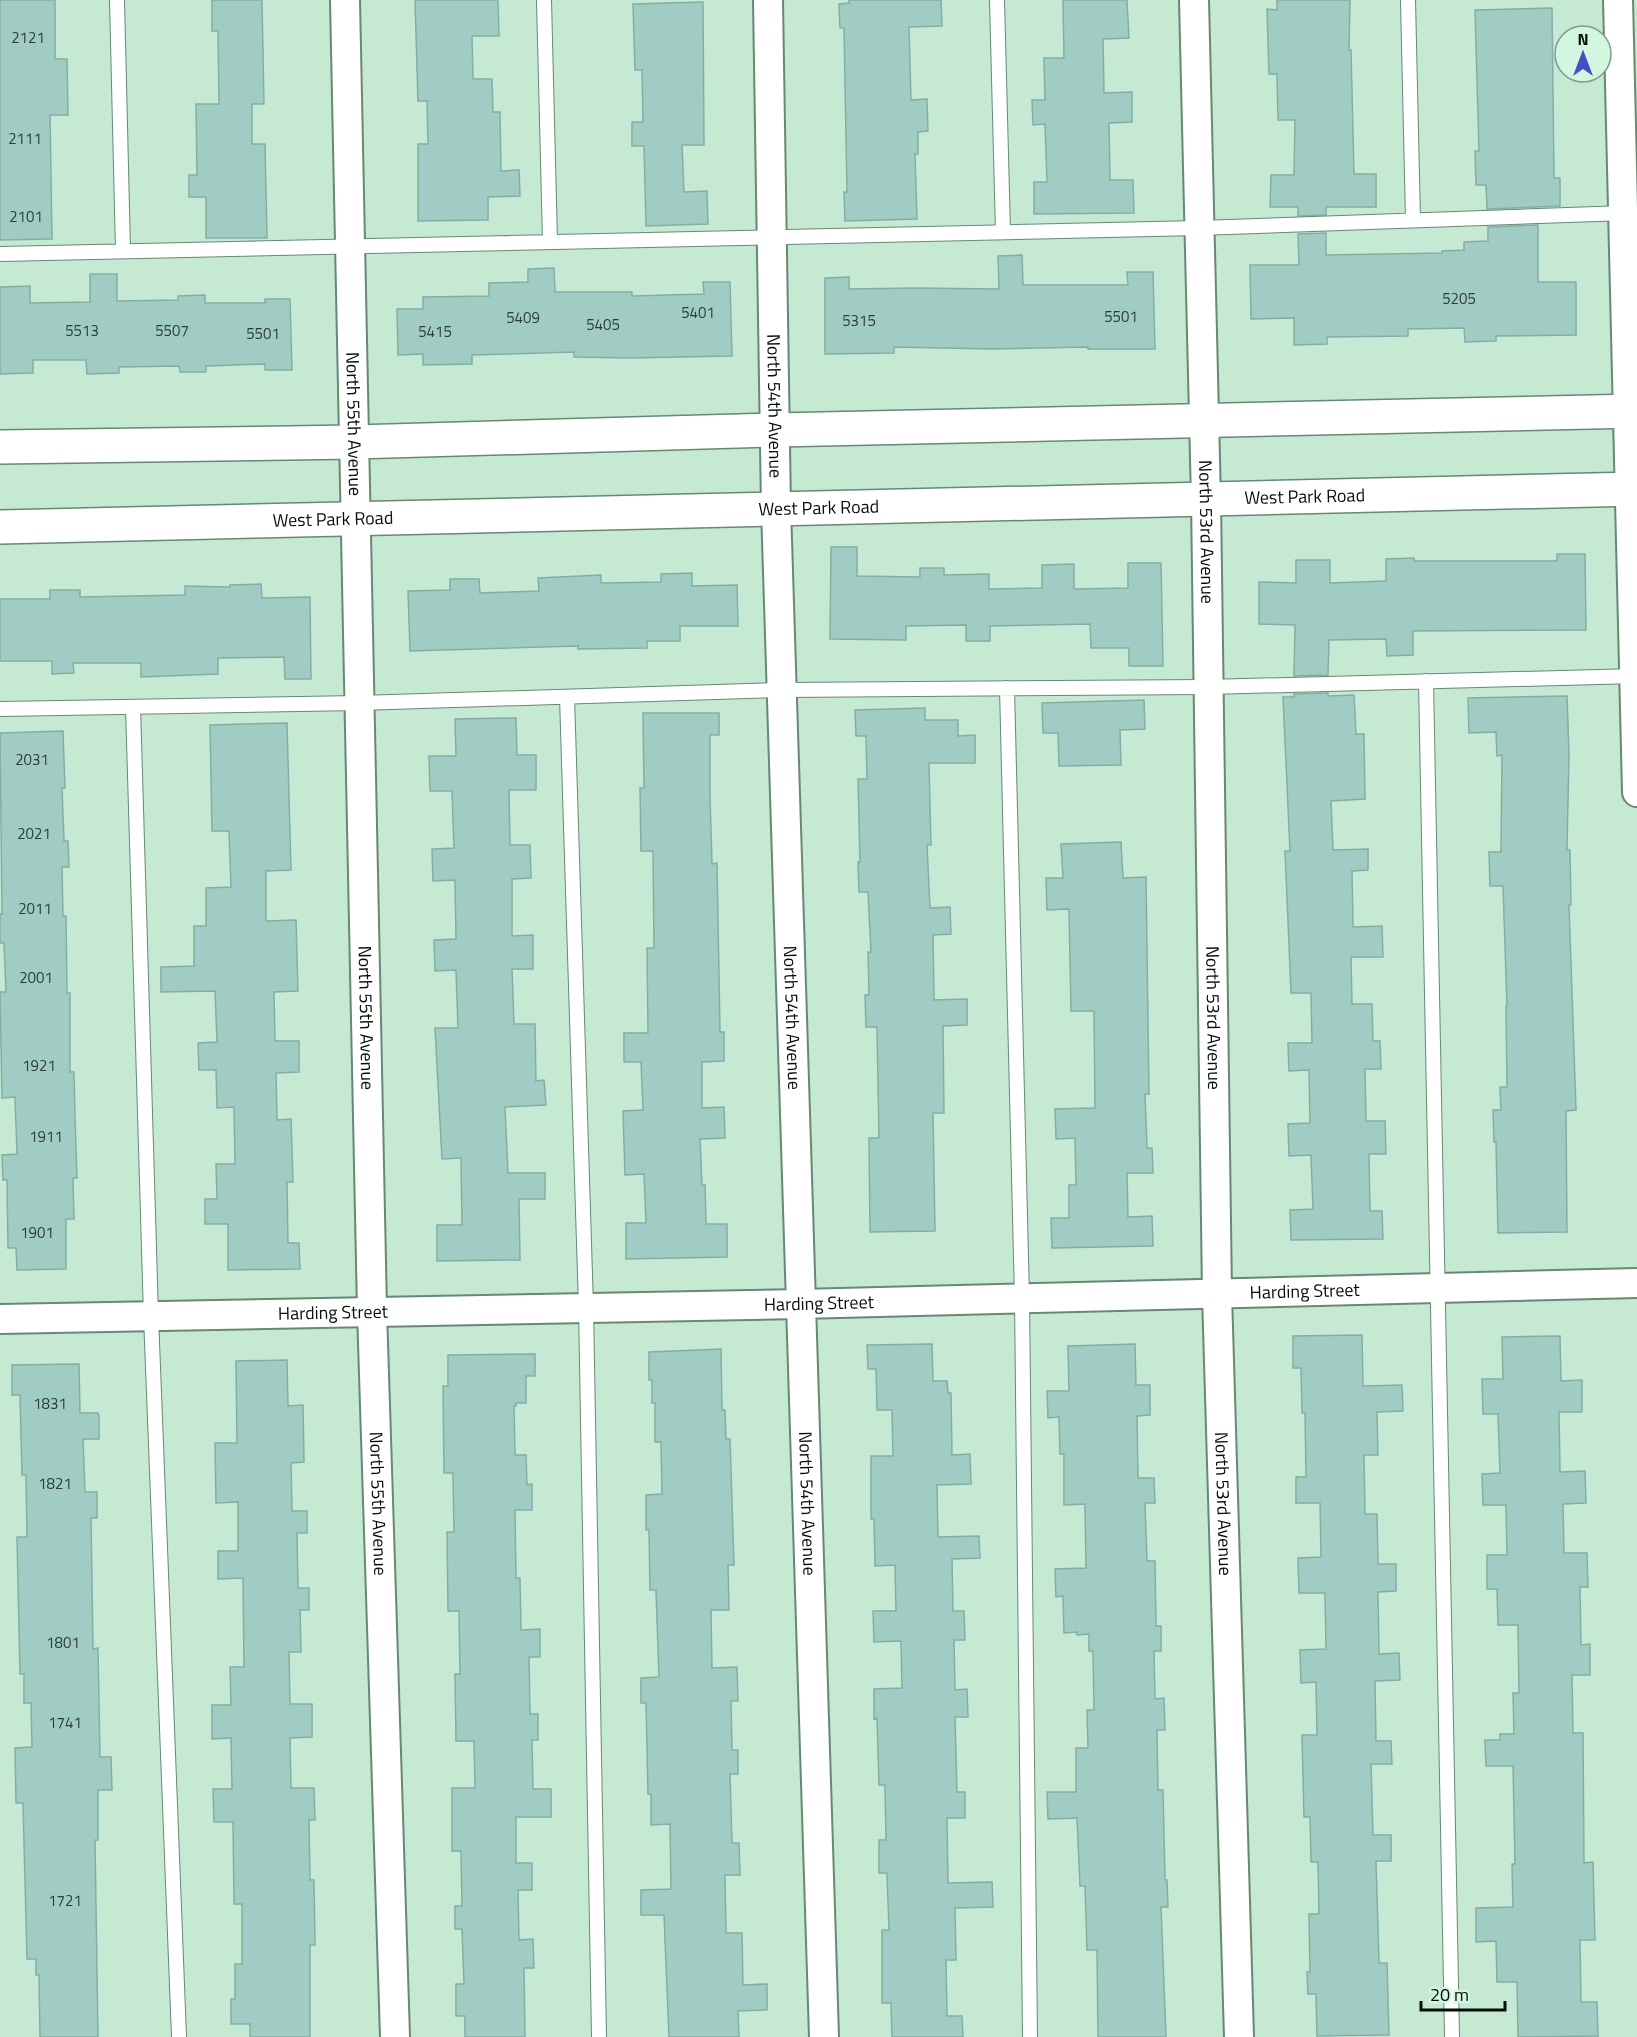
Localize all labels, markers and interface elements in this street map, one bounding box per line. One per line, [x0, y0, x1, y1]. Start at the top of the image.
north arrow [1553, 24, 1613, 84]
house number: 2121 [11, 26, 45, 49]
text: N [1577, 27, 1589, 51]
house number: 2111 [8, 127, 42, 150]
house number: 2101 [9, 205, 43, 228]
house number: 5205 [1442, 287, 1476, 310]
house number: 5401 [681, 301, 715, 324]
house number: 5501 [1104, 305, 1138, 328]
house number: 5409 [506, 306, 540, 329]
house number: 5315 [842, 309, 876, 332]
house number: 5405 [586, 313, 620, 336]
house number: 5513 [65, 319, 99, 342]
house number: 5507 [155, 319, 189, 342]
house number: 5415 [418, 320, 452, 343]
house number: 5501 [246, 322, 280, 345]
street label: North 54th Avenue [760, 334, 790, 478]
street label: North 55th Avenue [339, 351, 369, 496]
street label: North 53rd Avenue [1192, 460, 1221, 604]
street label: West Park Road [1244, 481, 1365, 511]
street label: West Park Road [758, 493, 879, 522]
street label: West Park Road [272, 504, 394, 534]
house number: 2031 [15, 748, 49, 771]
house number: 2021 [17, 822, 51, 845]
house number: 2011 [18, 897, 52, 920]
street label: North 55th Avenue [351, 945, 381, 1090]
street label: North 54th Avenue [777, 945, 808, 1090]
street label: North 53rd Avenue [1199, 946, 1228, 1090]
house number: 2001 [19, 966, 53, 989]
house number: 1921 [22, 1054, 56, 1077]
house number: 1911 [29, 1125, 63, 1148]
house number: 1901 [20, 1221, 54, 1244]
street label: Harding Street [1249, 1276, 1361, 1306]
street label: Harding Street [764, 1288, 875, 1318]
street label: Harding Street [278, 1298, 389, 1327]
house number: 1831 [33, 1392, 67, 1415]
street label: North 55th Avenue [363, 1431, 394, 1576]
street label: North 54th Avenue [792, 1431, 824, 1576]
street label: North 53rd Avenue [1208, 1431, 1239, 1576]
house number: 1821 [38, 1472, 72, 1495]
house number: 1801 [46, 1631, 80, 1654]
house number: 1741 [48, 1711, 82, 1734]
house number: 1721 [48, 1889, 82, 1912]
scale bar [1421, 1974, 1505, 2012]
text: 20 m [1430, 1981, 1469, 2008]

